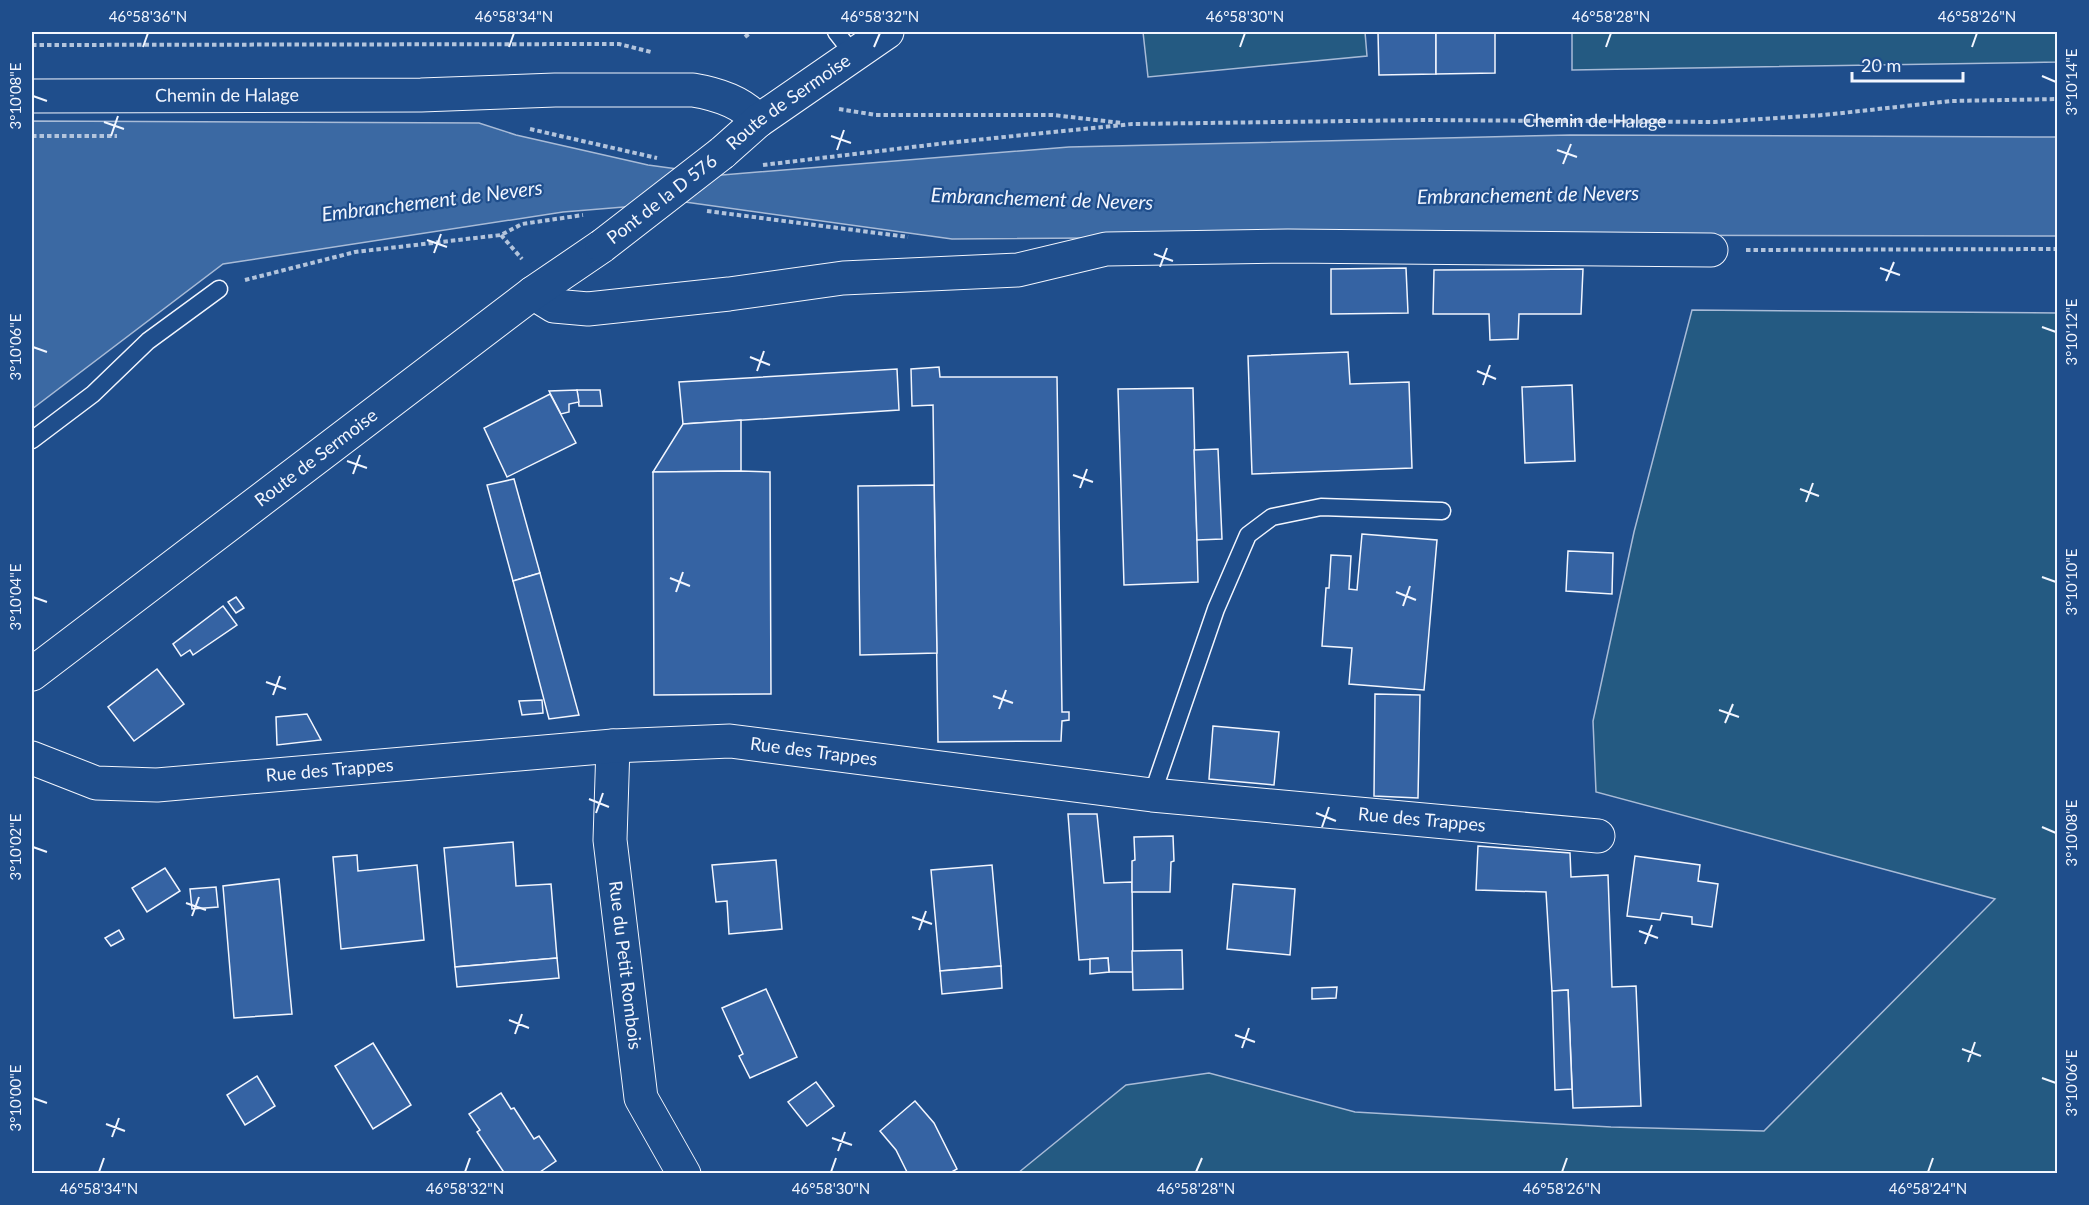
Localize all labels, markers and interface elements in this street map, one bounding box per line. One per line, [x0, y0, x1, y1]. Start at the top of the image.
text: 46°58'36"N [109, 7, 187, 25]
text: 46°58'34"N [475, 7, 553, 25]
text: 46°58'32"N [841, 7, 919, 25]
text: 46°58'30"N [1206, 7, 1284, 25]
text: 46°58'28"N [1572, 7, 1650, 25]
text: 46°58'26"N [1938, 7, 2016, 25]
scale bar [1852, 45, 1963, 83]
street label: Route de Sermoise [721, 49, 854, 154]
text: 3°10'14"E [2062, 49, 2080, 116]
text: 20 m [1861, 54, 1901, 76]
text: 3°10'08"E [6, 63, 24, 130]
street label: Chemin de Halage [155, 83, 299, 106]
street label: Chemin de Halage [1523, 109, 1667, 132]
street label: Pont de la D 576 [602, 149, 721, 248]
water label: Embranchement de Nevers [320, 175, 544, 225]
water label: Embranchement de Nevers [1417, 180, 1639, 208]
water label: Embranchement de Nevers [930, 182, 1154, 214]
text: 3°10'12"E [2062, 299, 2080, 366]
text: 3°10'06"E [6, 314, 24, 381]
street label: Route de Sermoise [250, 403, 381, 511]
text: 3°10'10"E [2062, 549, 2080, 616]
text: 3°10'04"E [6, 564, 24, 631]
street label: Rue des Trappes [749, 732, 879, 770]
street label: Rue des Trappes [265, 753, 395, 786]
text: 3°10'08"E [2062, 800, 2080, 867]
street label: Rue des Trappes [1357, 802, 1487, 836]
text: 3°10'02"E [6, 814, 24, 881]
street label: Rue du Petit Rombois [605, 879, 647, 1051]
text: 3°10'06"E [2062, 1050, 2080, 1117]
text: 3°10'00"E [6, 1065, 24, 1132]
text: 46°58'34"N [60, 1179, 138, 1197]
text: 46°58'32"N [426, 1179, 504, 1197]
text: 46°58'30"N [792, 1179, 870, 1197]
text: 46°58'28"N [1157, 1179, 1235, 1197]
text: 46°58'26"N [1523, 1179, 1601, 1197]
text: 46°58'24"N [1889, 1179, 1967, 1197]

